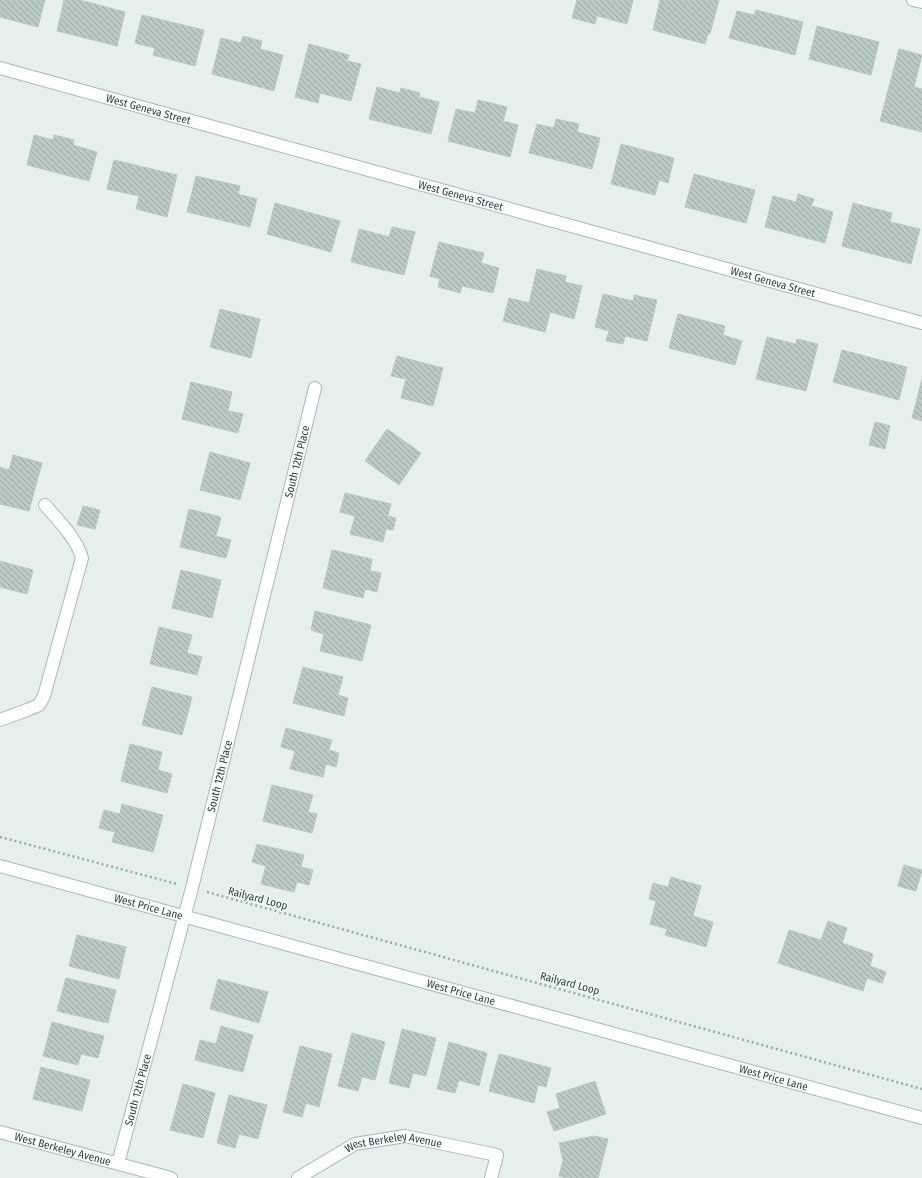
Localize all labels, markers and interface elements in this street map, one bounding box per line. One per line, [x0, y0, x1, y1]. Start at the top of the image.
street label: West Geneva Street [105, 92, 192, 128]
street label: West Geneva Street [417, 178, 505, 214]
street label: West Geneva Street [729, 264, 817, 300]
street label: South 12th Place [282, 424, 313, 499]
street label: South 12th Place [205, 739, 235, 814]
street label: Railyard Loop [227, 884, 289, 913]
street label: West Price Lane [113, 892, 184, 923]
street label: Railyard Loop [539, 969, 601, 998]
street label: West Price Lane [425, 977, 497, 1008]
street label: South 12th Place [122, 1052, 154, 1127]
street label: West Price Lane [738, 1062, 809, 1094]
street label: West Berkeley Avenue [13, 1130, 112, 1169]
street label: West Berkeley Avenue [343, 1130, 443, 1156]

